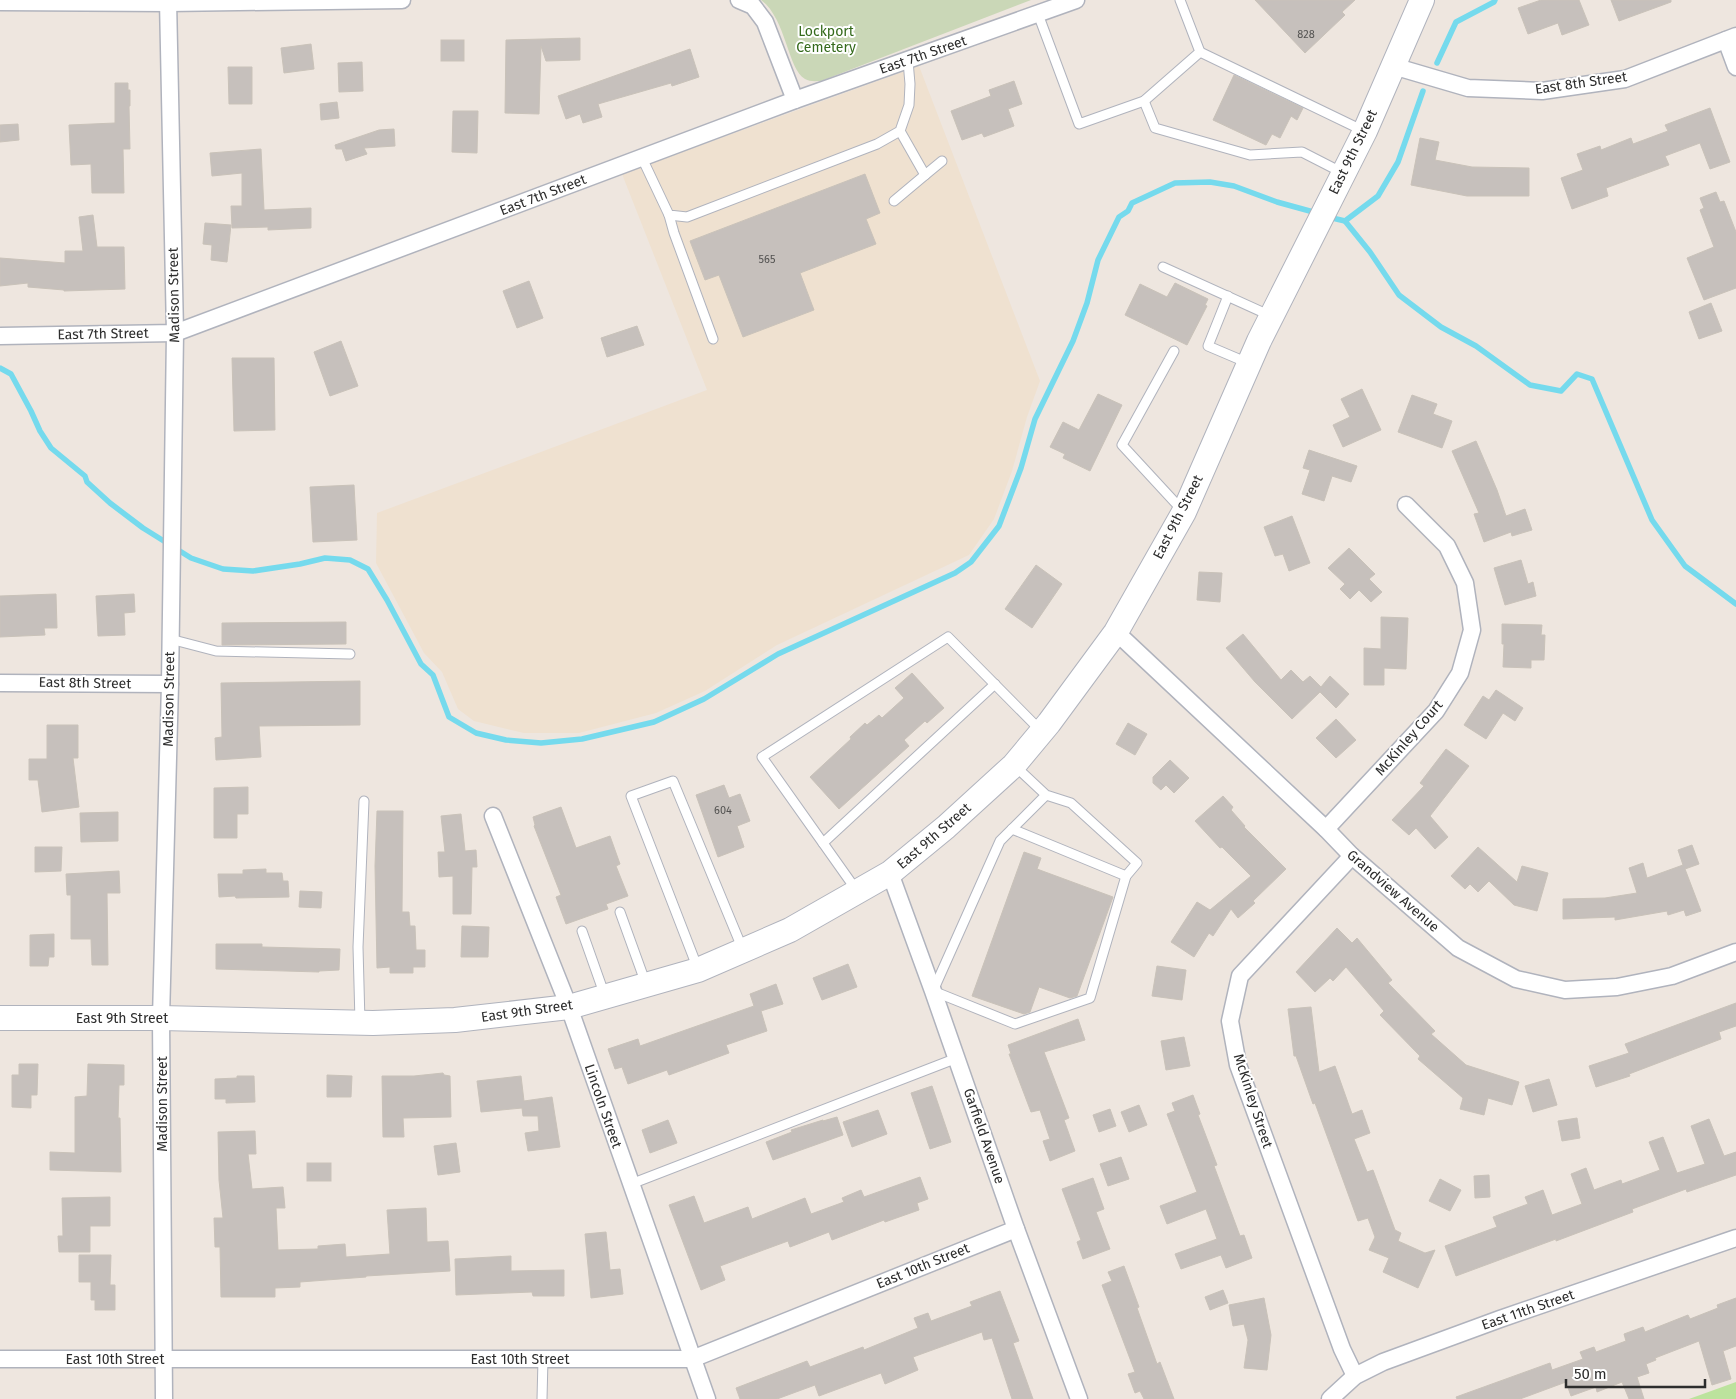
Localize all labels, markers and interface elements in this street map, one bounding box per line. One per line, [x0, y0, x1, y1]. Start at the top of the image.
park label: Lockport Cemetery [796, 23, 856, 56]
house number: 828 [1297, 28, 1315, 41]
street label: East 7th Street [877, 32, 970, 78]
street label: East 8th Street [1534, 68, 1629, 98]
street label: East 9th Street [1325, 106, 1381, 197]
street label: East 7th Street [497, 170, 590, 219]
street label: Madison Street [165, 246, 183, 343]
house number: 565 [759, 253, 776, 266]
street label: East 7th Street [57, 325, 150, 343]
street label: East 9th Street [1149, 471, 1207, 562]
street label: Madison Street [160, 650, 178, 747]
street label: East 8th Street [38, 674, 132, 692]
street label: McKinley Court [1372, 696, 1447, 779]
street label: East 9th Street [894, 799, 975, 873]
house number: 604 [714, 804, 732, 817]
street label: Grandview Avenue [1343, 846, 1443, 936]
street label: East 9th Street [480, 996, 575, 1026]
street label: East 9th Street [76, 1010, 169, 1027]
street label: McKinley Street [1230, 1052, 1277, 1151]
street label: Madison Street [154, 1055, 171, 1152]
street label: Lincoln Street [581, 1062, 626, 1151]
street label: Garfield Avenue [960, 1086, 1008, 1186]
street label: East 10th Street [874, 1239, 973, 1292]
street label: East 11th Street [1479, 1286, 1578, 1334]
street label: East 10th Street [66, 1351, 165, 1368]
street label: East 10th Street [471, 1351, 570, 1368]
scale bar [1566, 1356, 1705, 1388]
text: 50 m [1574, 1365, 1607, 1383]

